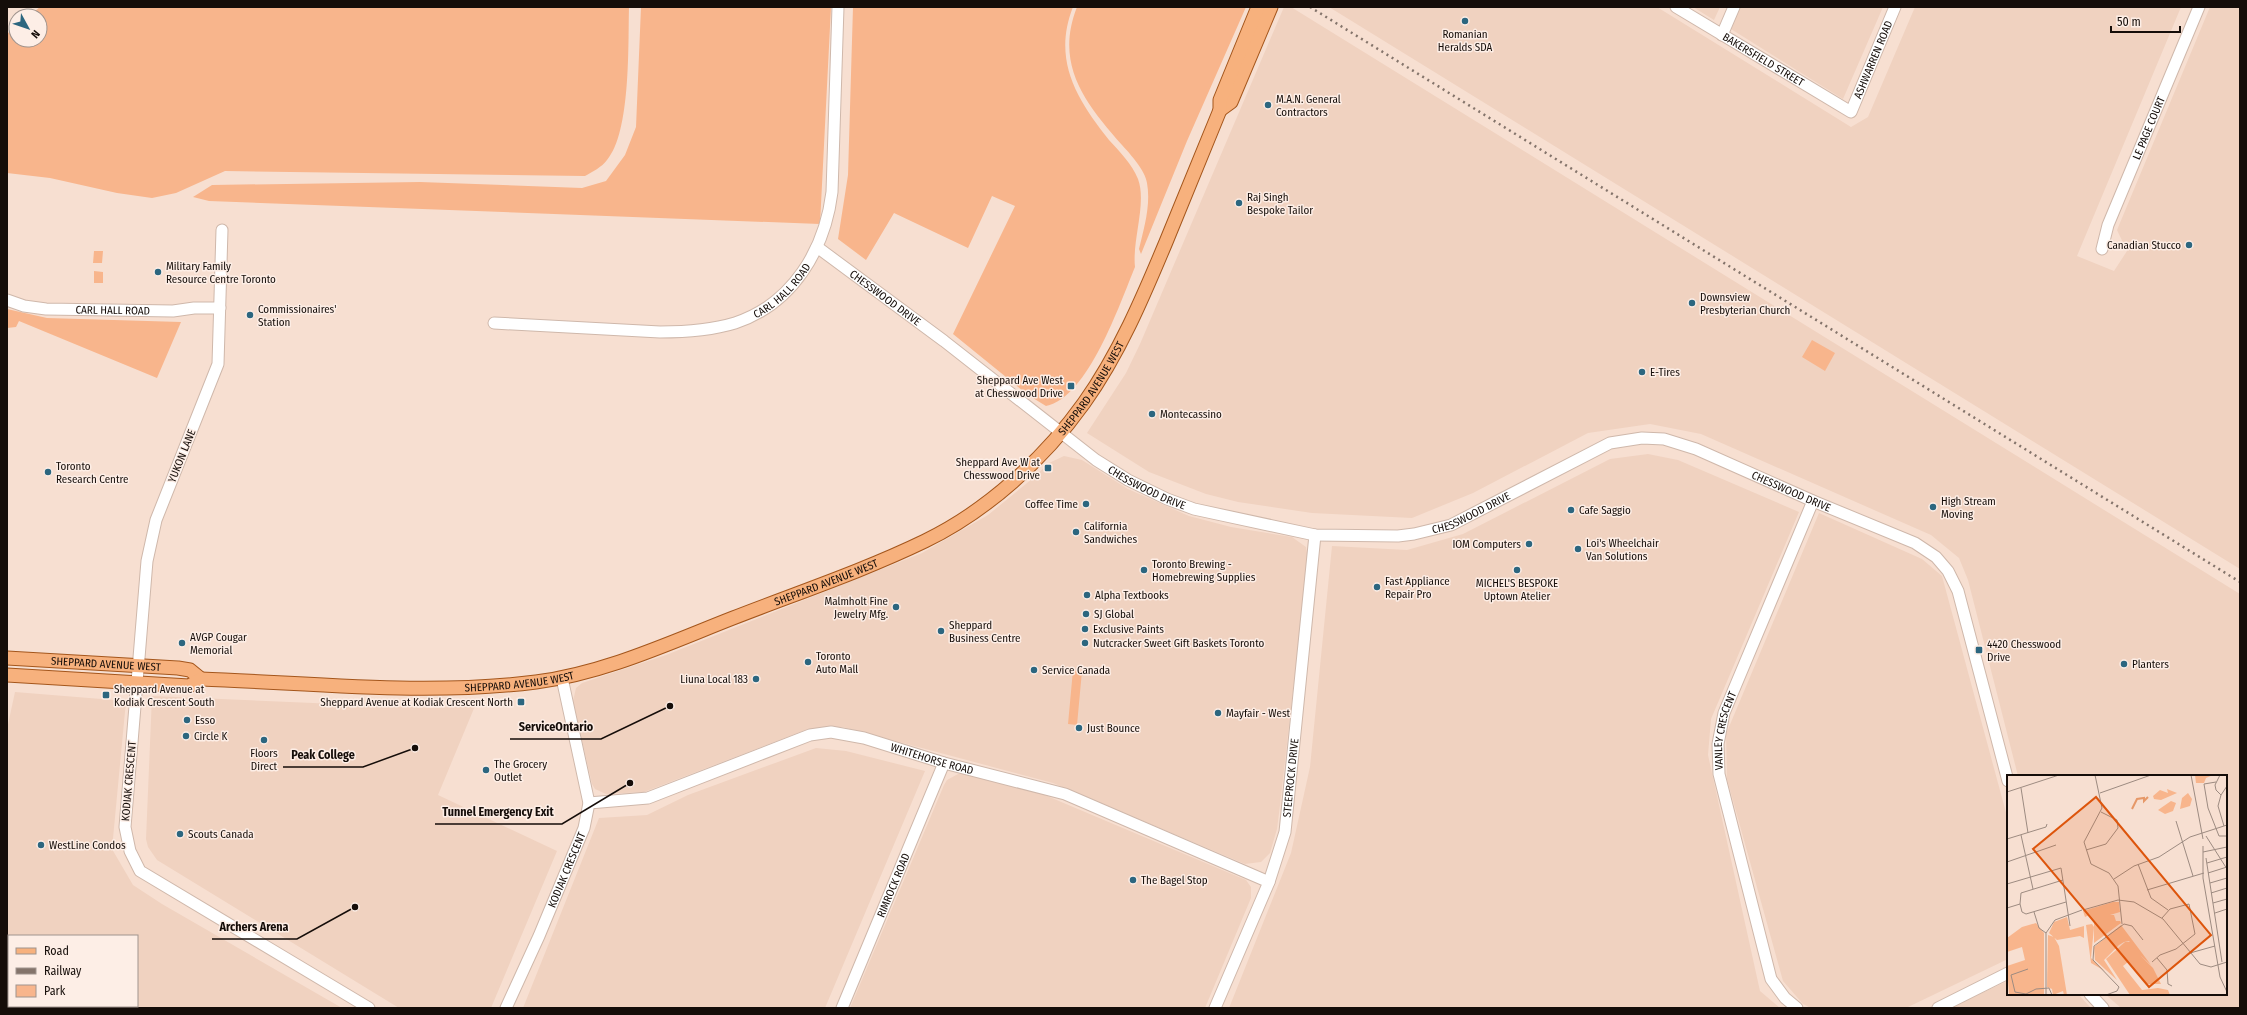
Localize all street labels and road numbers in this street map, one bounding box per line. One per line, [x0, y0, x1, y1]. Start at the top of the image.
street label: ASHWARREN ROAD [1851, 19, 1895, 100]
street label: BAKERSFIELD STREET [1720, 30, 1807, 89]
street label: LE PAGE COURT [2130, 94, 2168, 161]
street label: CARL HALL ROAD [751, 261, 813, 321]
street label: CHESSWOOD DRIVE [847, 267, 923, 328]
street label: CARL HALL ROAD [75, 303, 150, 317]
street label: SHEPPARD AVENUE WEST [1055, 338, 1127, 438]
street label: YUKON LANE [165, 427, 199, 485]
street label: CHESSWOOD DRIVE [1106, 463, 1187, 512]
street label: CHESSWOOD DRIVE [1750, 468, 1833, 514]
street label: CHESSWOOD DRIVE [1430, 489, 1512, 536]
street label: SHEPPARD AVENUE WEST [772, 556, 881, 608]
street label: SHEPPARD AVENUE WEST [51, 654, 162, 674]
street label: SHEPPARD AVENUE WEST [464, 669, 576, 694]
street label: VANLEY CRESCENT [1711, 688, 1739, 770]
street label: STEEPROCK DRIVE [1280, 738, 1301, 818]
street label: KODIAK CRESCENT [119, 739, 139, 822]
street label: WHITEHORSE ROAD [889, 740, 975, 777]
street label: KODIAK CRESCENT [545, 829, 588, 910]
street label: RIMROCK ROAD [874, 851, 912, 919]

